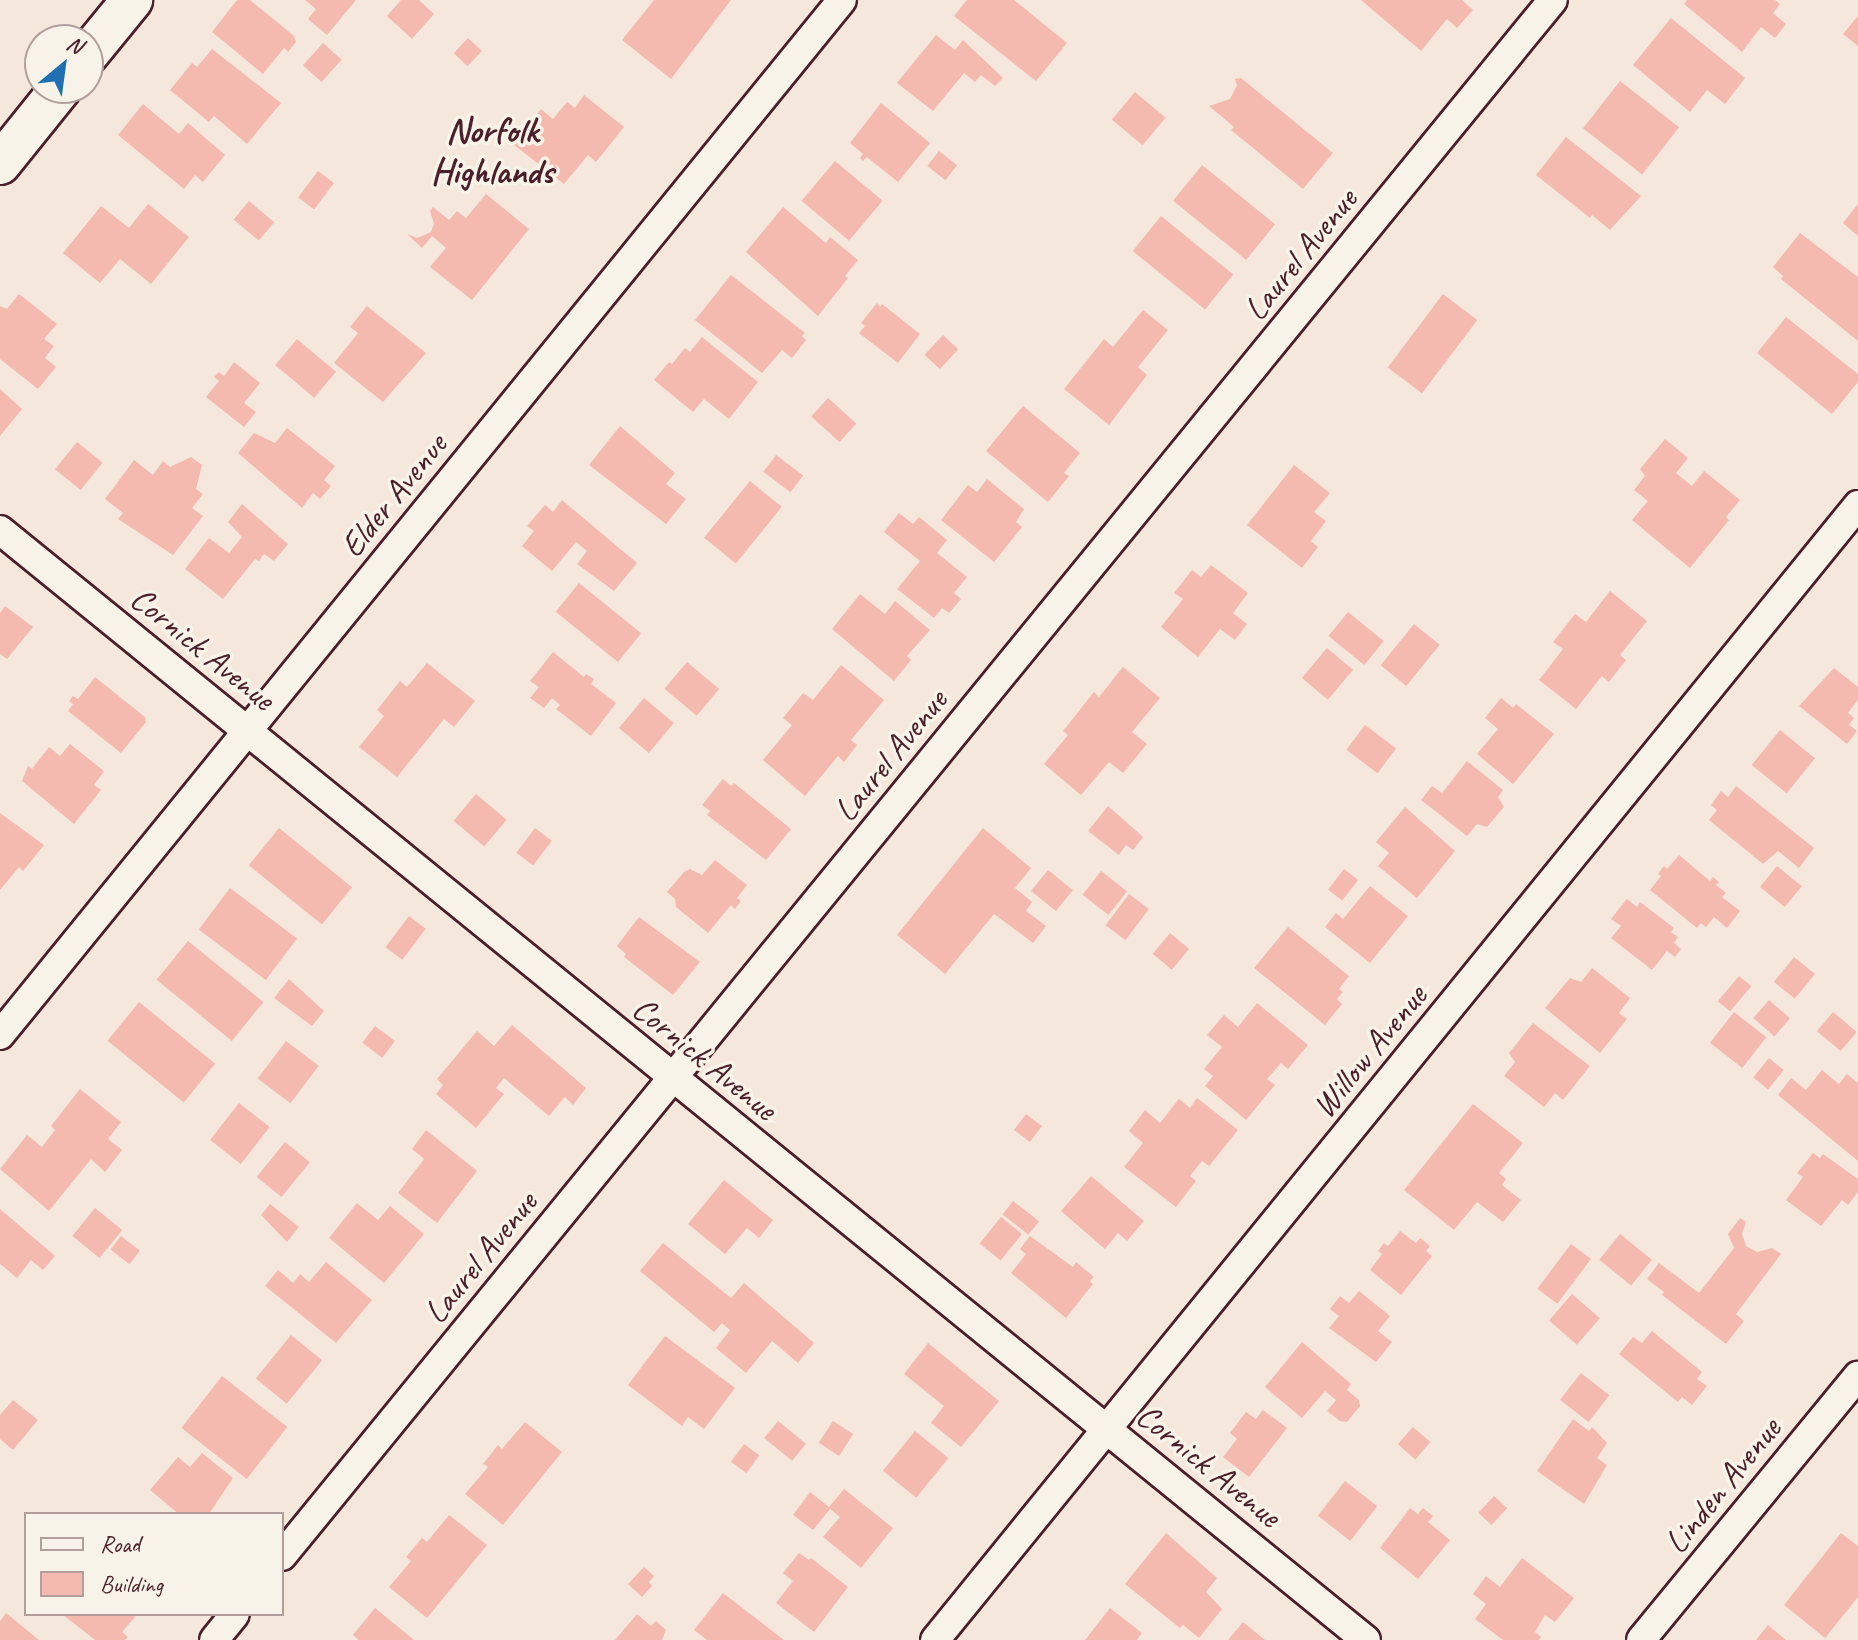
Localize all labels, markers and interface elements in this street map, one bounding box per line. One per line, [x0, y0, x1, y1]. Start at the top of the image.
north arrow [24, 24, 104, 104]
text: N [62, 29, 87, 60]
district label: Norfolk Highlands [431, 108, 553, 193]
street label: Laurel Avenue [1235, 180, 1365, 328]
street label: Elder Avenue [331, 425, 455, 565]
street label: Cornick Avenue [123, 578, 283, 718]
street label: Laurel Avenue [825, 681, 955, 829]
street label: Willow Avenue [1303, 976, 1435, 1126]
street label: Cornick Avenue [625, 988, 785, 1128]
street label: Laurel Avenue [415, 1183, 545, 1331]
street label: Cornick Avenue [1129, 1395, 1289, 1535]
street label: Linden Avenue [1655, 1409, 1789, 1561]
legend [24, 1512, 284, 1616]
text: Road [100, 1529, 140, 1559]
text: Building [100, 1569, 163, 1599]

